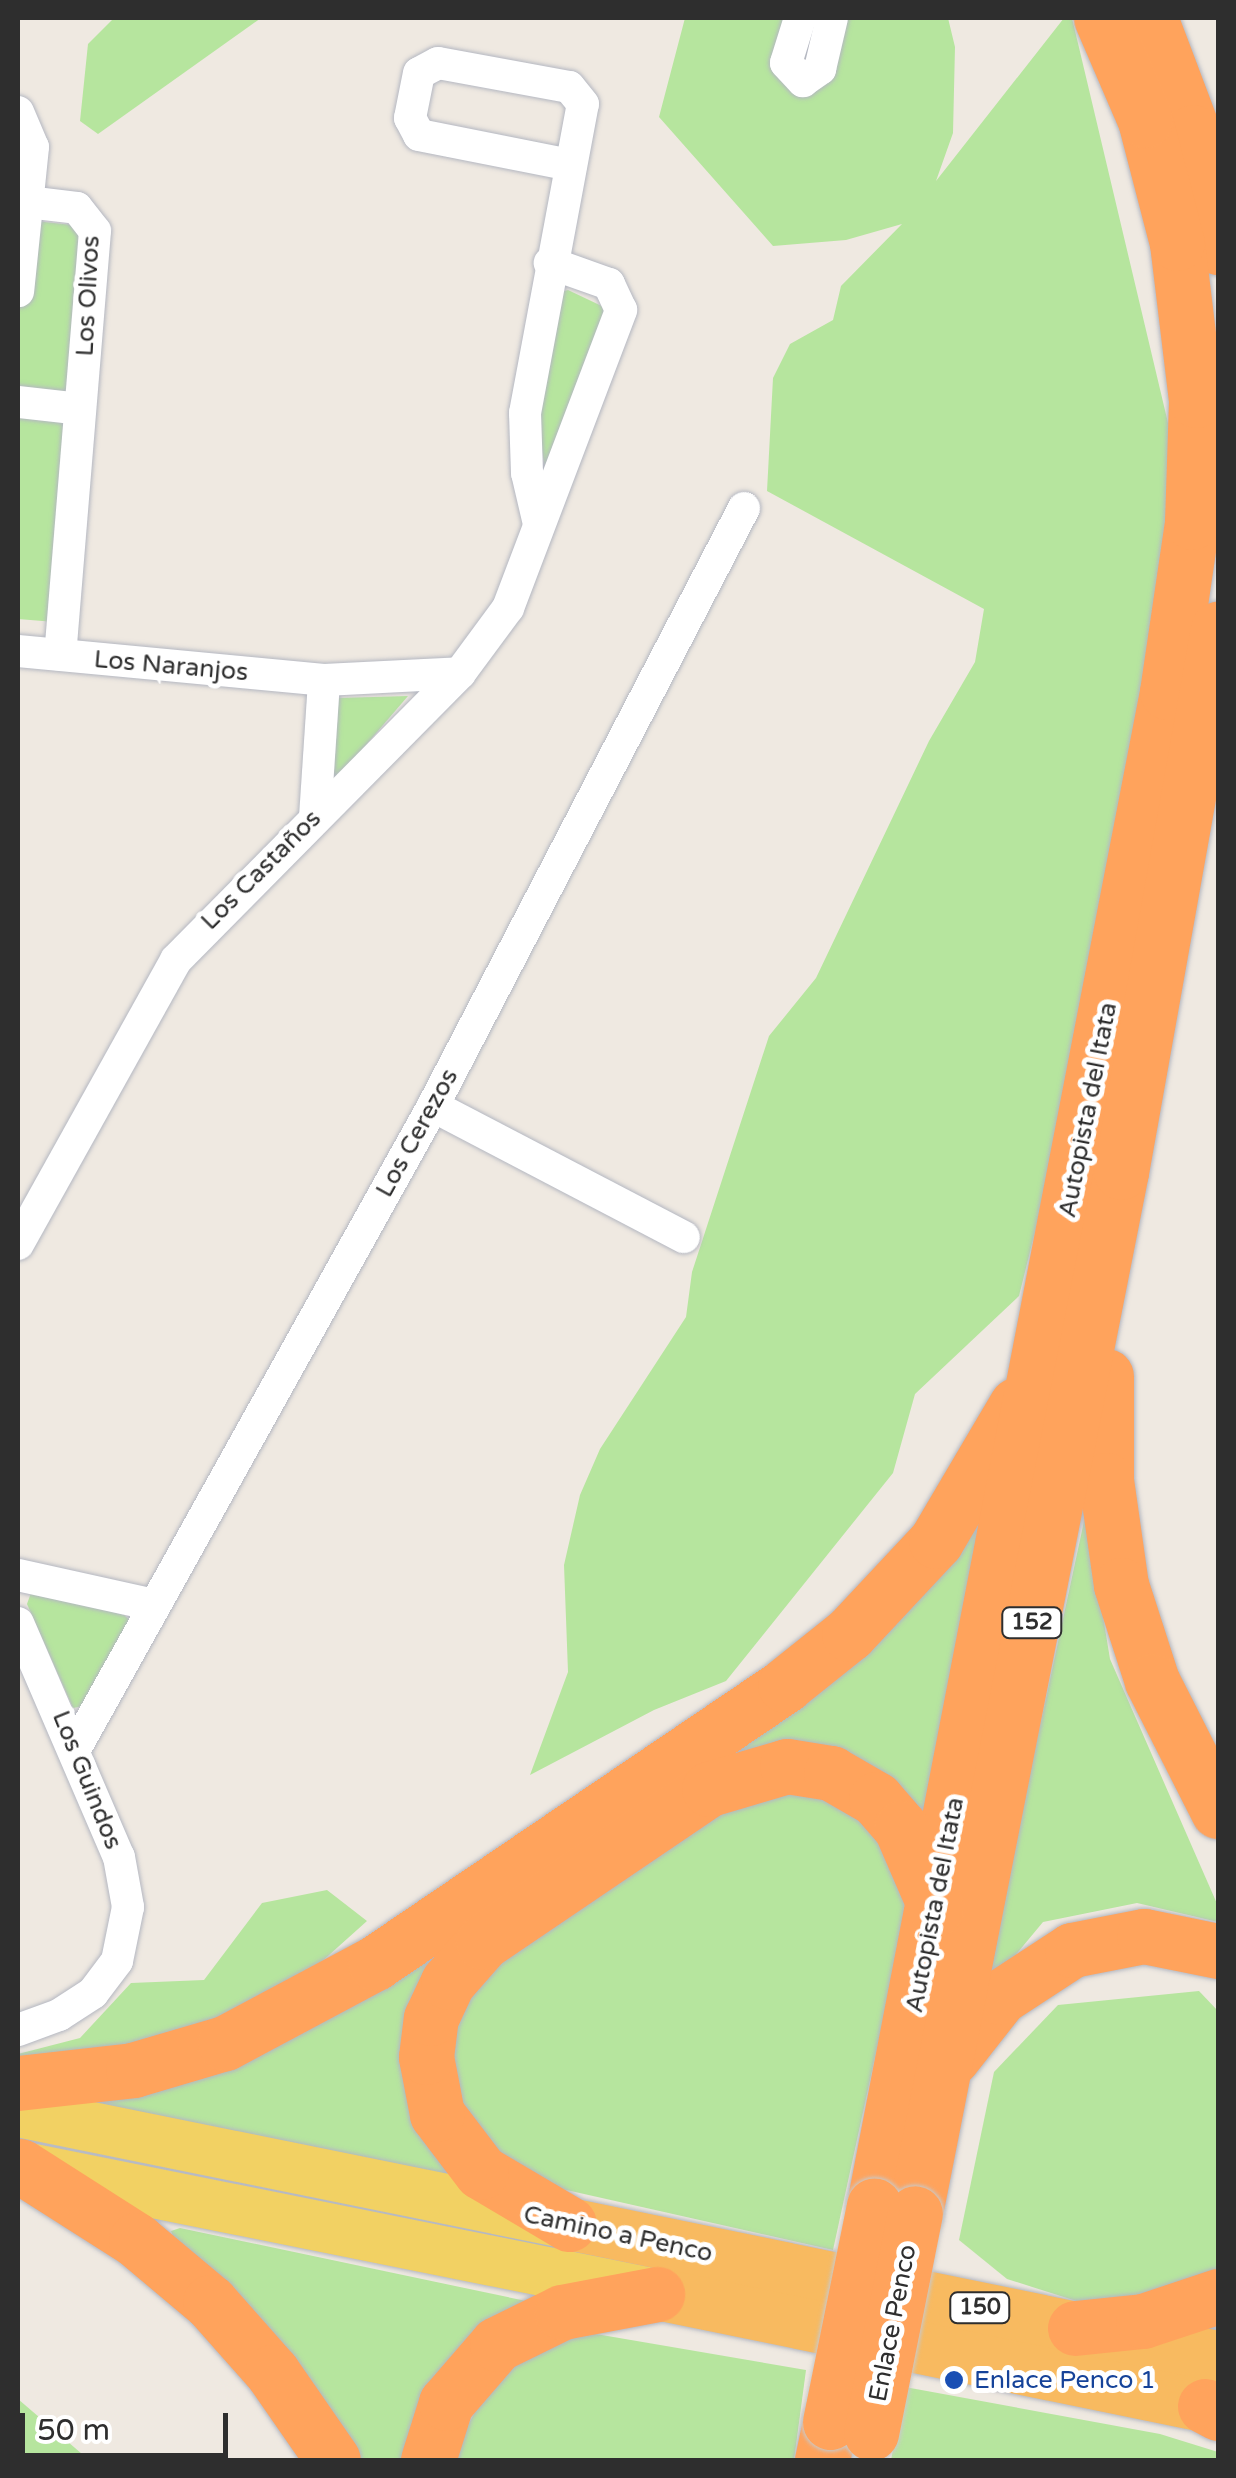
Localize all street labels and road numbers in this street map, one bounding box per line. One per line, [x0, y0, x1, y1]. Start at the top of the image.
street label: Los Olivos [70, 235, 106, 357]
street label: Los Naranjos [93, 644, 249, 688]
street label: Los Castaños [195, 804, 327, 936]
street label: Autopista del Itata [1052, 1000, 1124, 1220]
street label: Los Cerezos [369, 1064, 465, 1202]
road number: 152 [1000, 1606, 1064, 1640]
street label: Los Guindos [46, 1706, 128, 1854]
street label: Autopista del Itata [899, 1795, 971, 2015]
street label: Camino a Penco [521, 2199, 715, 2269]
street label: Enlace Penco [863, 2242, 923, 2404]
road number: 150 [948, 2291, 1012, 2325]

